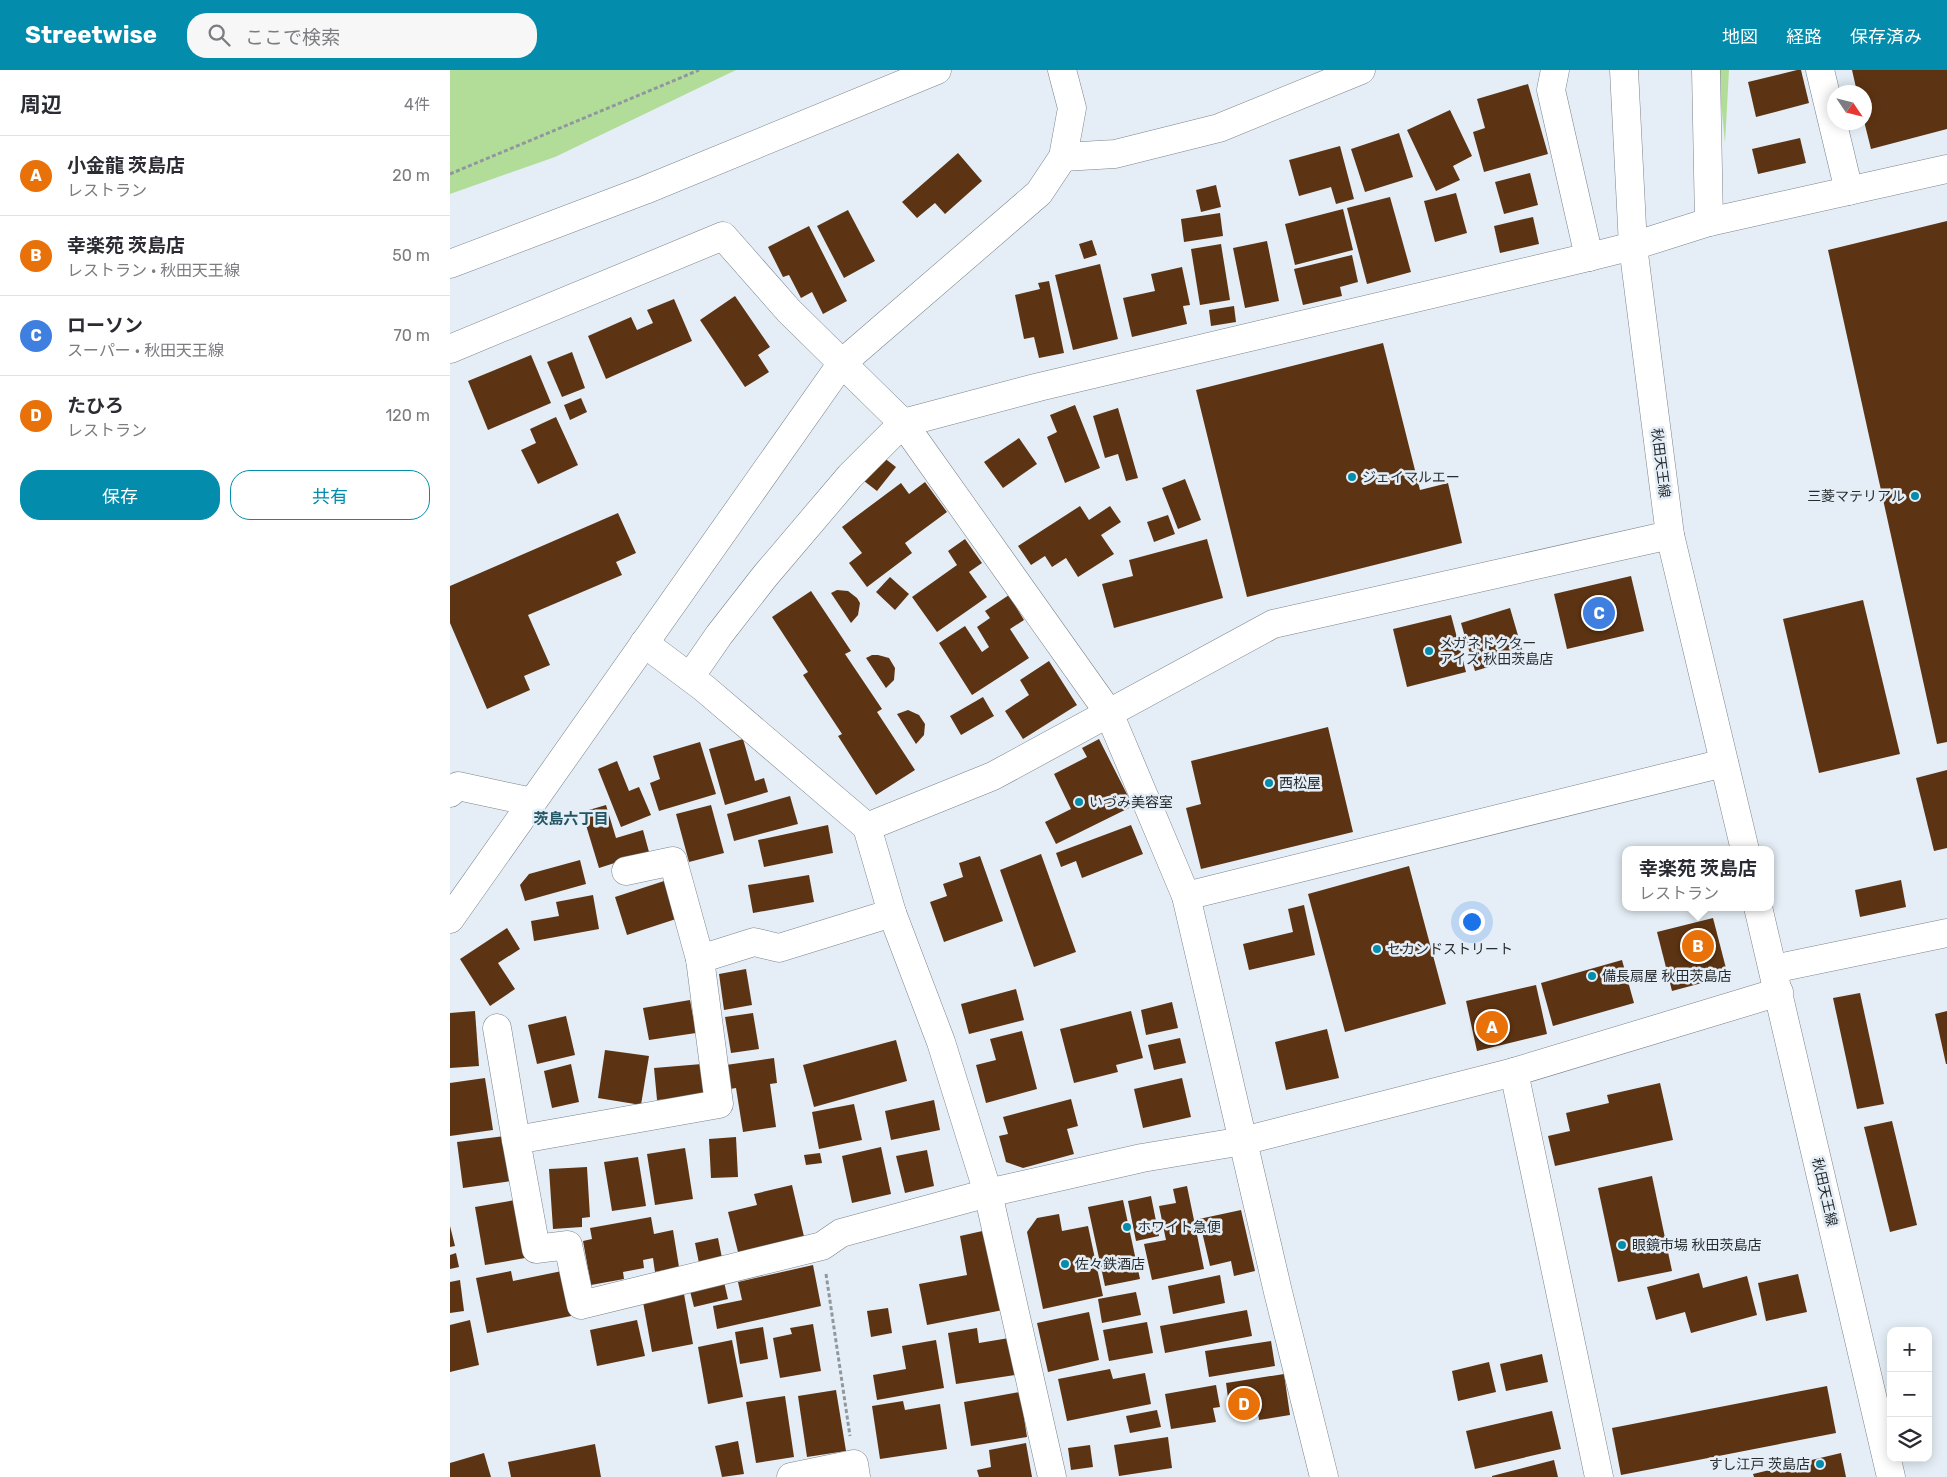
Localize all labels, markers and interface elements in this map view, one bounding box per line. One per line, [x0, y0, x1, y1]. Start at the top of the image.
search box [187, 13, 537, 58]
text: Streetwise [25, 21, 157, 49]
icon: search [205, 21, 233, 49]
text: ここで検索 [245, 26, 340, 49]
text: 地図 [1722, 26, 1758, 48]
text: 経路 [1786, 26, 1822, 48]
text: 保存済み [1850, 26, 1922, 48]
north arrow [1827, 85, 1872, 130]
text: 周辺 [20, 92, 62, 117]
text: 4件 [404, 95, 430, 114]
text: 小金龍 茨島店 [67, 154, 185, 177]
text: A [30, 166, 42, 185]
text: 20 m [392, 166, 430, 185]
text: レストラン [67, 181, 147, 200]
text: 幸楽苑 茨島店 [67, 234, 185, 257]
text: B [30, 246, 42, 265]
text: 50 m [392, 246, 430, 265]
text: レストラン · 秋田天王線 [67, 261, 240, 280]
text: ローソン [67, 314, 143, 337]
text: C [30, 326, 42, 345]
text: 70 m [393, 326, 430, 345]
text: スーパー · 秋田天王線 [67, 341, 224, 360]
text: たひろ [67, 394, 124, 417]
text: D [30, 406, 42, 425]
text: 120 m [385, 406, 430, 425]
text: レストラン [67, 421, 147, 440]
street label: 秋田天王線 [1648, 427, 1673, 499]
place label: ジェイマルエー [1362, 469, 1460, 486]
button: 保存 [20, 470, 220, 520]
button: 共有 [230, 470, 430, 520]
marker: ジェイマルエー [1346, 471, 1358, 483]
place label: 三菱マテリアル [1807, 488, 1905, 505]
marker: 三菱マテリアル [1909, 490, 1921, 502]
pin: C [1583, 594, 1615, 632]
place label: メガネドクター アイズ 秋田茨島店 [1439, 635, 1553, 668]
marker: メガネドクター アイズ 秋田茨島店 [1423, 645, 1435, 657]
place label: 西松屋 [1279, 775, 1321, 792]
marker: 西松屋 [1263, 777, 1275, 789]
place label: いづみ美容室 [1089, 794, 1173, 811]
marker: いづみ美容室 [1073, 796, 1085, 808]
district label: 茨島六丁目 [533, 810, 609, 828]
popup [1622, 846, 1774, 911]
text: 幸楽苑 茨島店 [1639, 857, 1757, 880]
text: レストラン [1639, 884, 1719, 903]
your location [1459, 909, 1485, 935]
pin: B [1682, 927, 1714, 965]
place label: セカンドストリート [1387, 941, 1513, 958]
marker: セカンドストリート [1371, 943, 1383, 955]
place label: 備長扇屋 秋田茨島店 [1602, 968, 1731, 985]
marker: 備長扇屋 秋田茨島店 [1586, 970, 1598, 982]
pin: A [1476, 1008, 1508, 1046]
street label: 秋田天王線 [1808, 1156, 1841, 1228]
place label: ホワイト急便 [1137, 1219, 1221, 1236]
marker: ホワイト急便 [1121, 1221, 1133, 1233]
place label: 眼鏡市場 秋田茨島店 [1632, 1237, 1761, 1254]
marker: 眼鏡市場 秋田茨島店 [1616, 1239, 1628, 1251]
place label: 佐々鉄酒店 [1075, 1256, 1145, 1273]
marker: 佐々鉄酒店 [1059, 1258, 1071, 1270]
map controls [1887, 1327, 1932, 1462]
button: + [1887, 1327, 1932, 1372]
button: − [1887, 1372, 1932, 1417]
pin: D [1228, 1385, 1260, 1423]
button: layers [1887, 1417, 1932, 1462]
place label: すし江戸 茨島店 [1709, 1456, 1810, 1473]
marker: すし江戸 茨島店 [1814, 1458, 1826, 1470]

